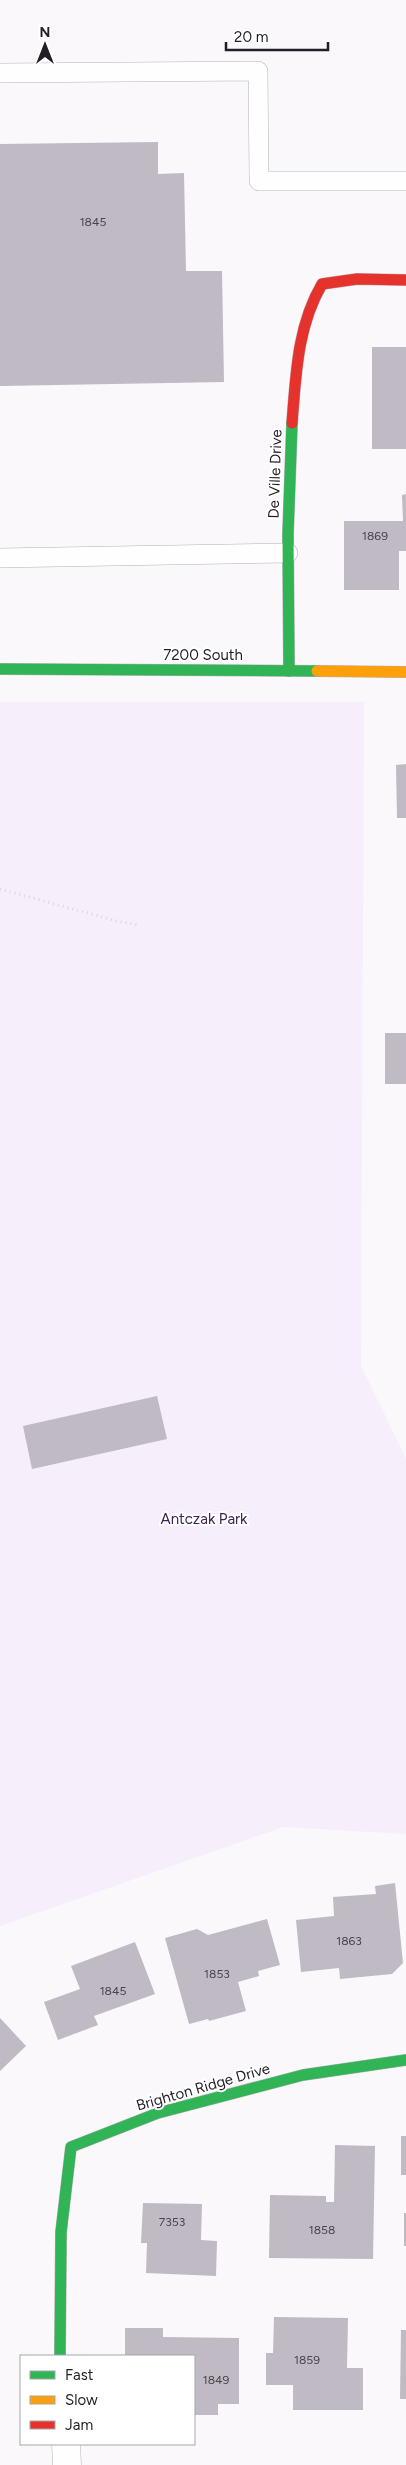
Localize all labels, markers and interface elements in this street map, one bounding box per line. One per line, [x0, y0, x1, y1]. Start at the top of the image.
north arrow [20, 20, 70, 70]
scale bar [226, 20, 328, 52]
text: N [40, 24, 50, 41]
text: 20 m [234, 28, 268, 46]
house number: 1845 [80, 215, 106, 229]
street label: De Ville Drive [264, 429, 286, 519]
house number: 1869 [362, 529, 388, 543]
street label: 7200 South [163, 646, 243, 664]
park label: Antczak Park [161, 1510, 248, 1528]
house number: 1863 [336, 1934, 362, 1948]
house number: 1853 [204, 1967, 230, 1981]
house number: 1845 [100, 1984, 126, 1998]
street label: Brighton Ridge Drive [134, 2059, 272, 2115]
house number: 7353 [159, 2215, 185, 2229]
house number: 1858 [309, 2223, 335, 2237]
house number: 1859 [294, 2353, 320, 2367]
legend [20, 2355, 195, 2445]
text: Fast [65, 2366, 94, 2384]
house number: 1849 [203, 2373, 229, 2387]
text: Slow [65, 2391, 98, 2409]
text: Jam [65, 2416, 93, 2434]

